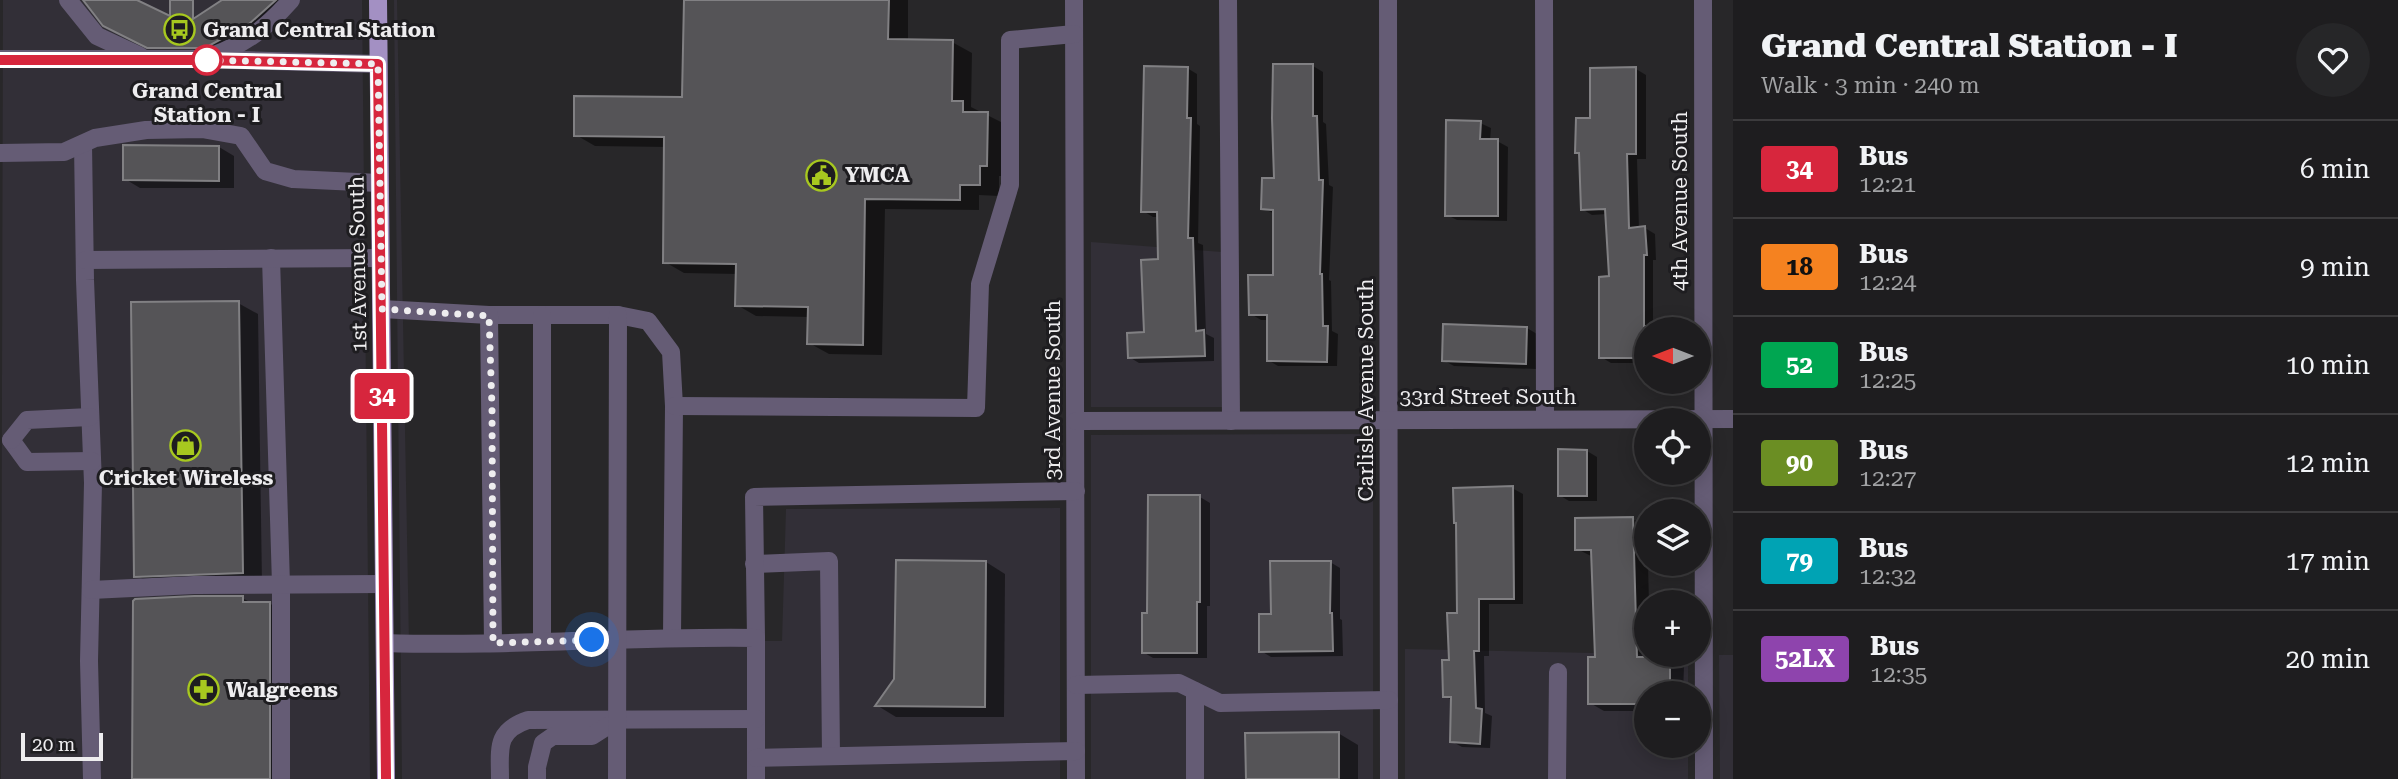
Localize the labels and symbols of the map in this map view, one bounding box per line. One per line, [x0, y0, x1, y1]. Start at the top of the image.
bus stop icon: Grand Central Station [163, 13, 197, 47]
place label: Grand Central Station [203, 18, 435, 42]
marker: Grand Central Station - I [192, 45, 222, 75]
place label: Grand Central Station - I [132, 79, 282, 127]
street label: 4th Avenue South [1668, 111, 1692, 291]
public building icon: YMCA [805, 158, 839, 192]
place label: YMCA [845, 163, 910, 187]
street label: 1st Avenue South [344, 175, 372, 352]
street label: Carlisle Avenue South [1354, 278, 1378, 502]
street label: 3rd Avenue South [1041, 299, 1065, 480]
north arrow [1634, 317, 1712, 394]
line badge: 34 [350, 373, 414, 419]
street label: 33rd Street South [1399, 385, 1577, 409]
shop icon: Cricket Wireless [169, 429, 203, 463]
place label: Cricket Wireless [99, 466, 273, 490]
your location [574, 622, 609, 657]
pharmacy icon: Walgreens [186, 673, 220, 707]
place label: Walgreens [226, 678, 338, 702]
scale bar [21, 730, 103, 762]

